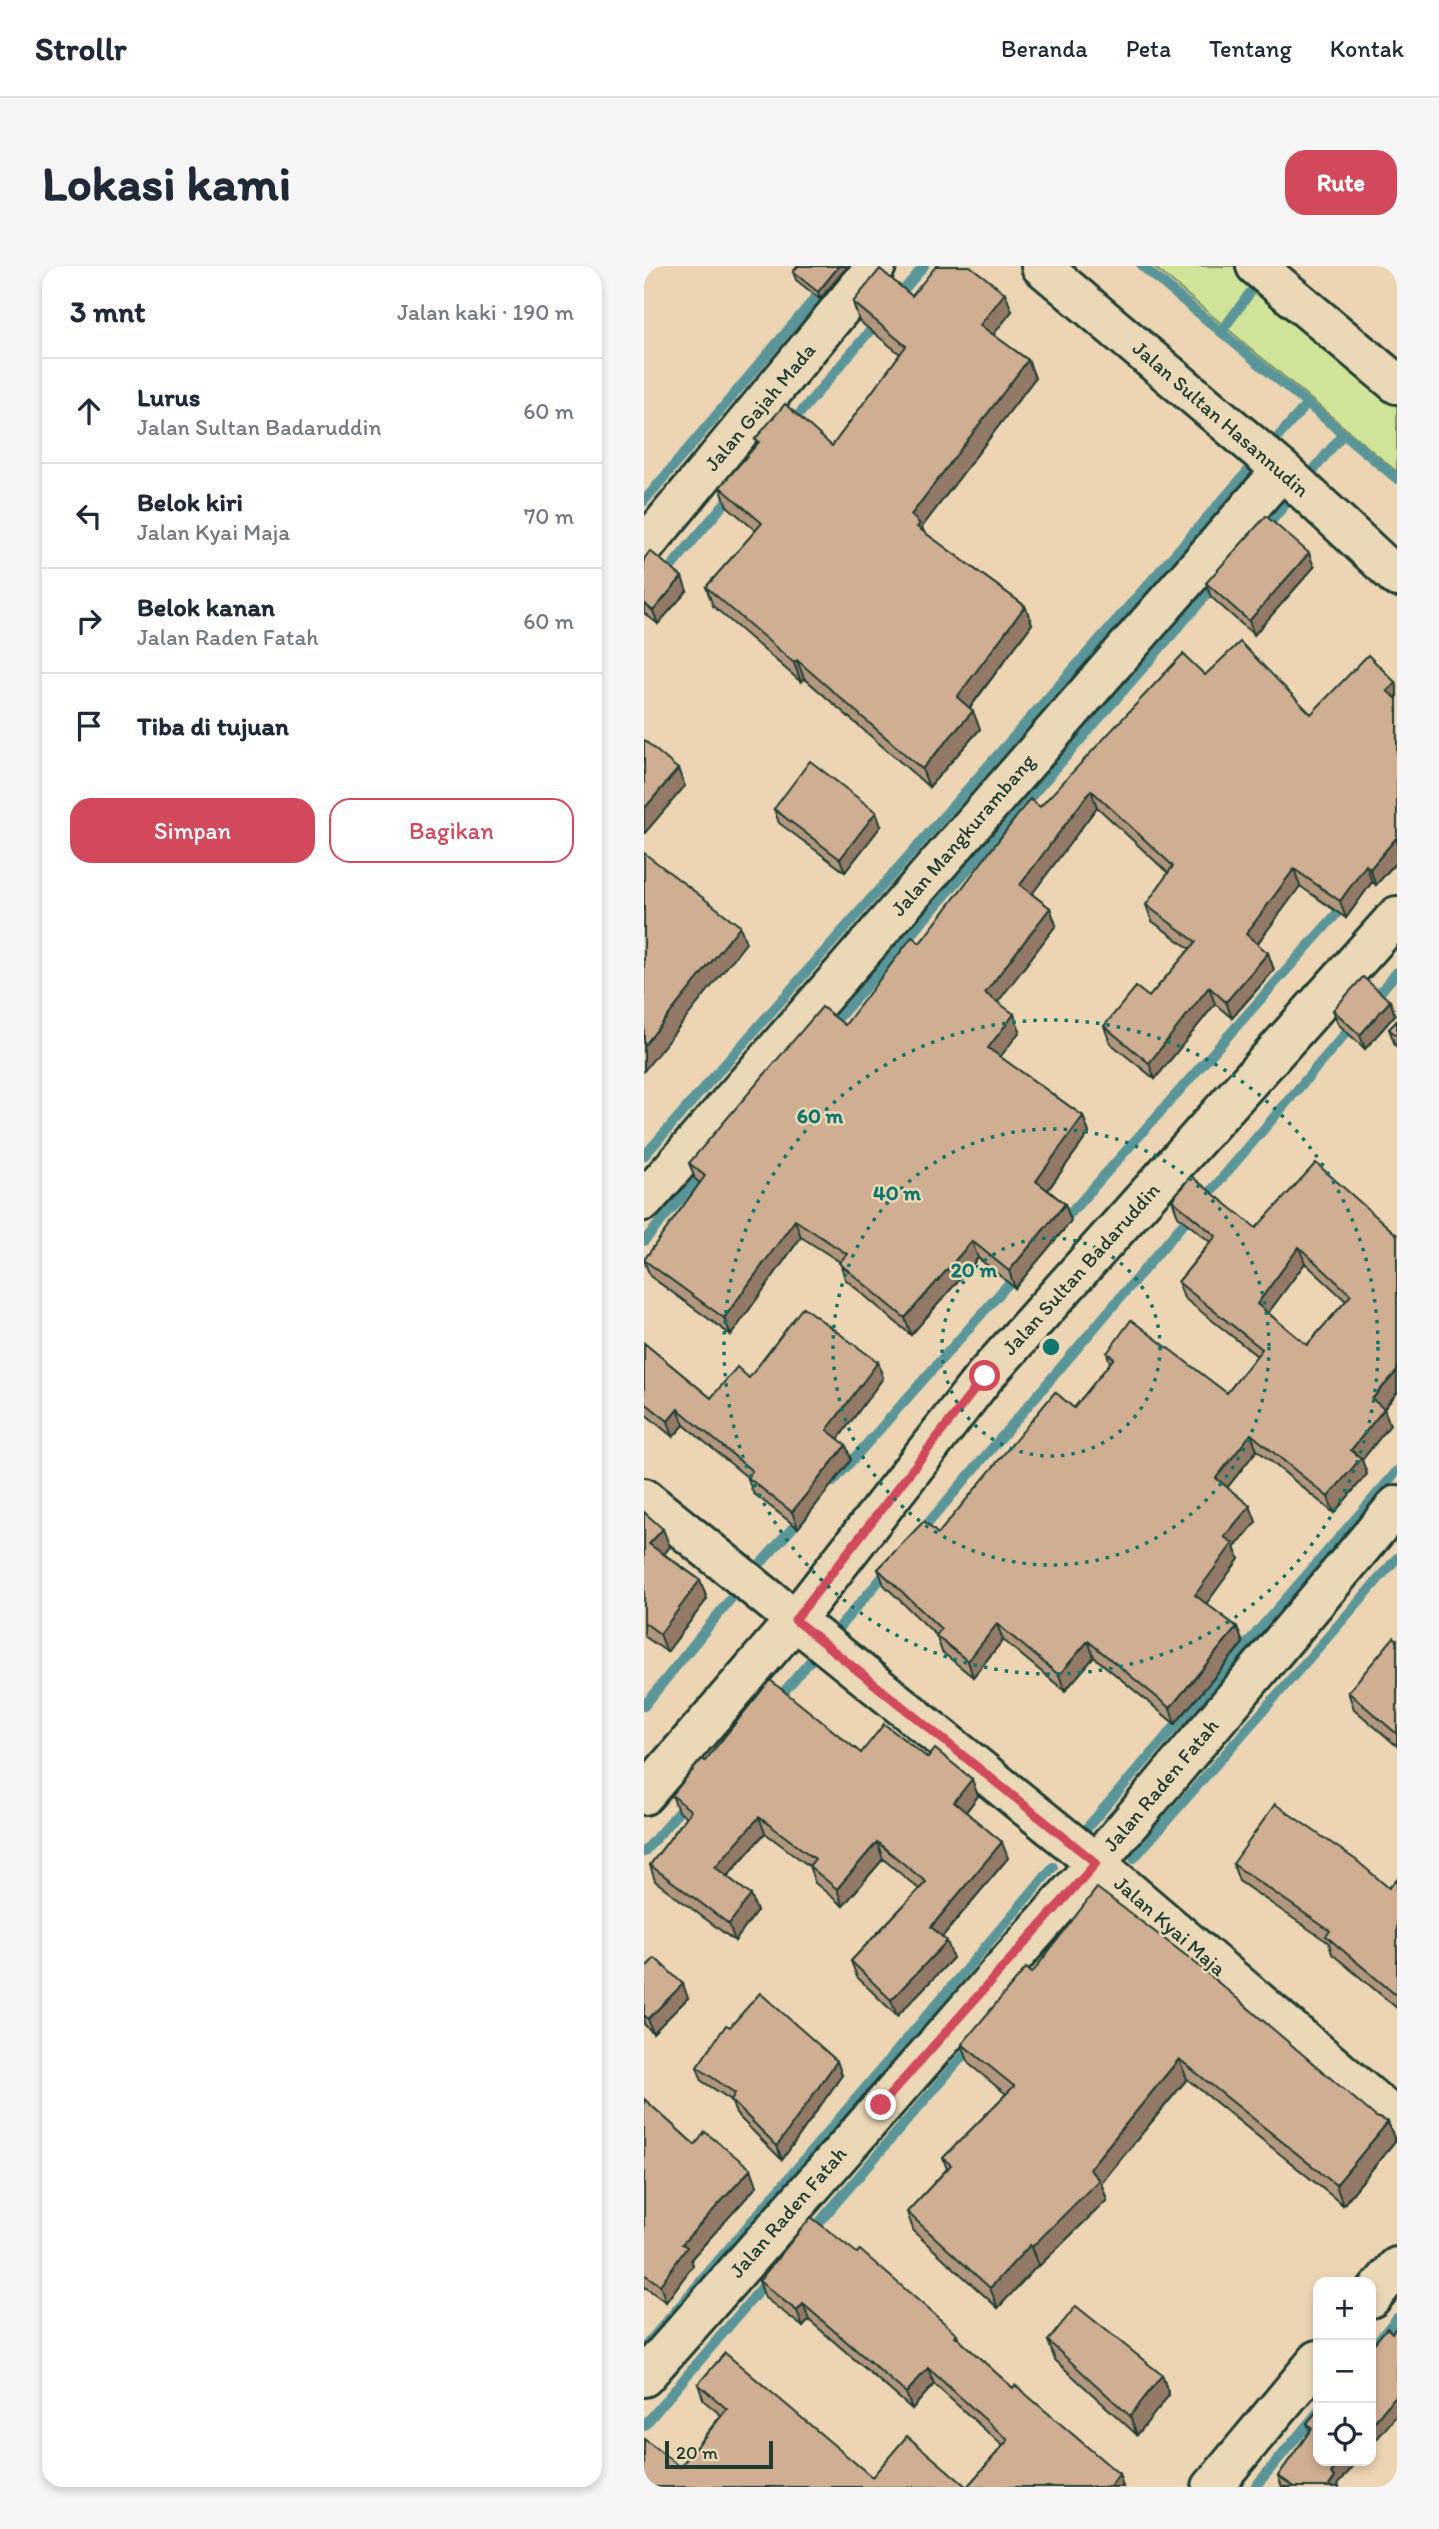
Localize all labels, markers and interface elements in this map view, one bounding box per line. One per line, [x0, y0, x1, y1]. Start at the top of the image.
text: Strollr [35, 29, 126, 68]
text: Beranda [1001, 34, 1088, 63]
text: Peta [1126, 34, 1171, 63]
text: Tentang [1209, 34, 1292, 63]
text: Kontak [1330, 34, 1404, 63]
button: Rute [1285, 150, 1397, 215]
text: Lokasi kami [42, 153, 291, 212]
text: 3 mnt [70, 293, 146, 330]
text: Jalan kaki · 190 m [397, 298, 574, 326]
street label: Jalan Sultan Hasannudin [1128, 335, 1315, 502]
street label: Jalan Gajah Mada [699, 338, 820, 476]
text: Lurus [137, 381, 200, 413]
icon: ahead [70, 392, 108, 430]
text: 60 m [523, 397, 574, 425]
text: Jalan Sultan Badaruddin [137, 413, 381, 441]
text: Belok kiri [137, 486, 243, 518]
icon: left [70, 497, 108, 535]
text: 70 m [524, 502, 574, 530]
text: Jalan Kyai Maja [137, 518, 290, 546]
text: Belok kanan [137, 591, 275, 623]
icon: right [70, 602, 108, 640]
text: 60 m [523, 607, 574, 635]
text: Jalan Raden Fatah [137, 623, 319, 651]
icon: arrive [70, 707, 108, 745]
text: Tiba di tujuan [137, 710, 289, 742]
street label: Jalan Mangkurambang [885, 748, 1040, 921]
button: Simpan [70, 798, 315, 863]
button: Bagikan [329, 798, 574, 863]
text: 60 m [797, 1103, 844, 1128]
street label: Jalan Sultan Badaruddin [997, 1177, 1165, 1360]
text: 40 m [873, 1180, 921, 1205]
text: 20 m [951, 1257, 998, 1282]
centre of rings [1039, 1335, 1063, 1359]
route start [969, 1360, 1000, 1391]
street label: Jalan Raden Fatah [1098, 1713, 1223, 1856]
street label: Jalan Kyai Maja [1109, 1870, 1231, 1981]
route end [865, 2089, 896, 2120]
street label: Jalan Raden Fatah [724, 2141, 851, 2282]
map controls [1313, 2277, 1376, 2466]
button: + [1313, 2277, 1376, 2340]
button: − [1313, 2340, 1376, 2403]
button: locate [1313, 2403, 1376, 2466]
scale bar [665, 2438, 774, 2470]
text: 20 m [676, 2441, 718, 2464]

